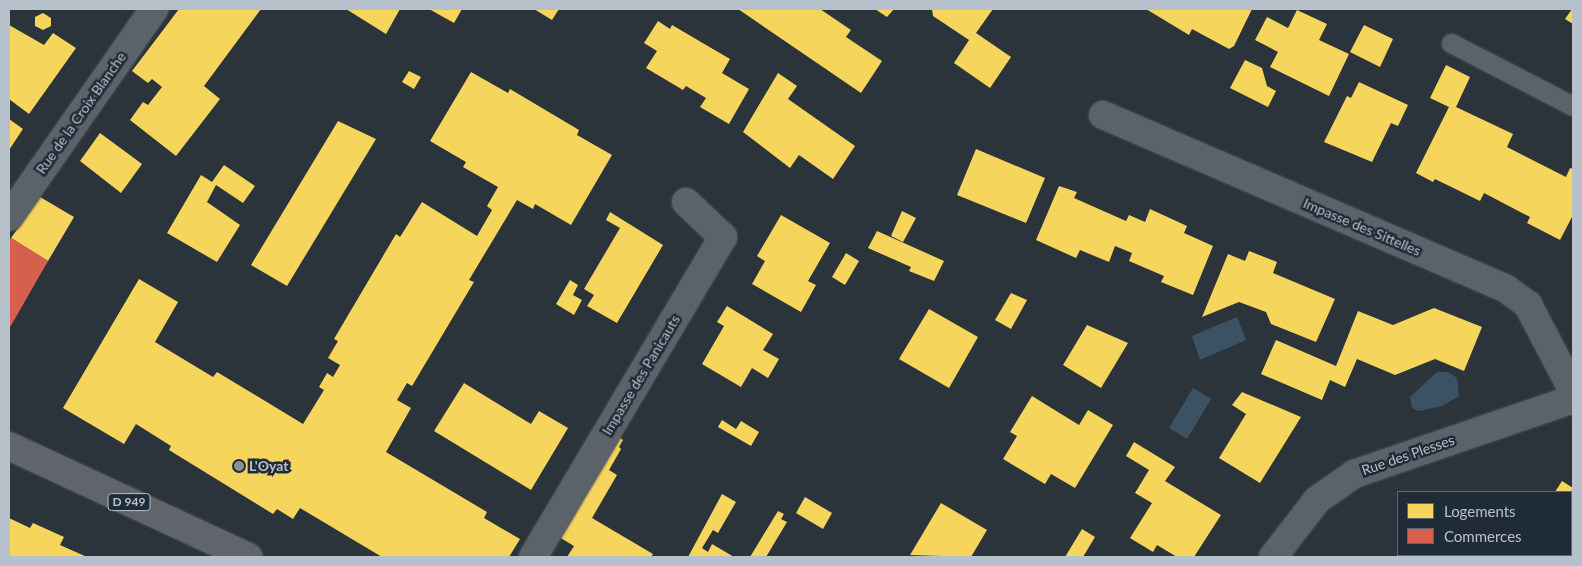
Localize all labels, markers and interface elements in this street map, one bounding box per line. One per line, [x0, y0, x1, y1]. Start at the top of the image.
street label: Rue de la Croix Blanche [33, 49, 129, 177]
street label: Impasse des Sittelles [1301, 195, 1423, 259]
street label: Impasse des Panicauts [599, 312, 683, 438]
street label: Rue des Plesses [1360, 431, 1456, 479]
place label: L'Oyat [249, 458, 289, 474]
marker: L'Oyat [233, 460, 245, 472]
legend [1397, 491, 1572, 556]
road number: D 949 [106, 492, 152, 512]
text: Logements [1444, 502, 1516, 520]
text: Commerces [1444, 527, 1522, 545]

